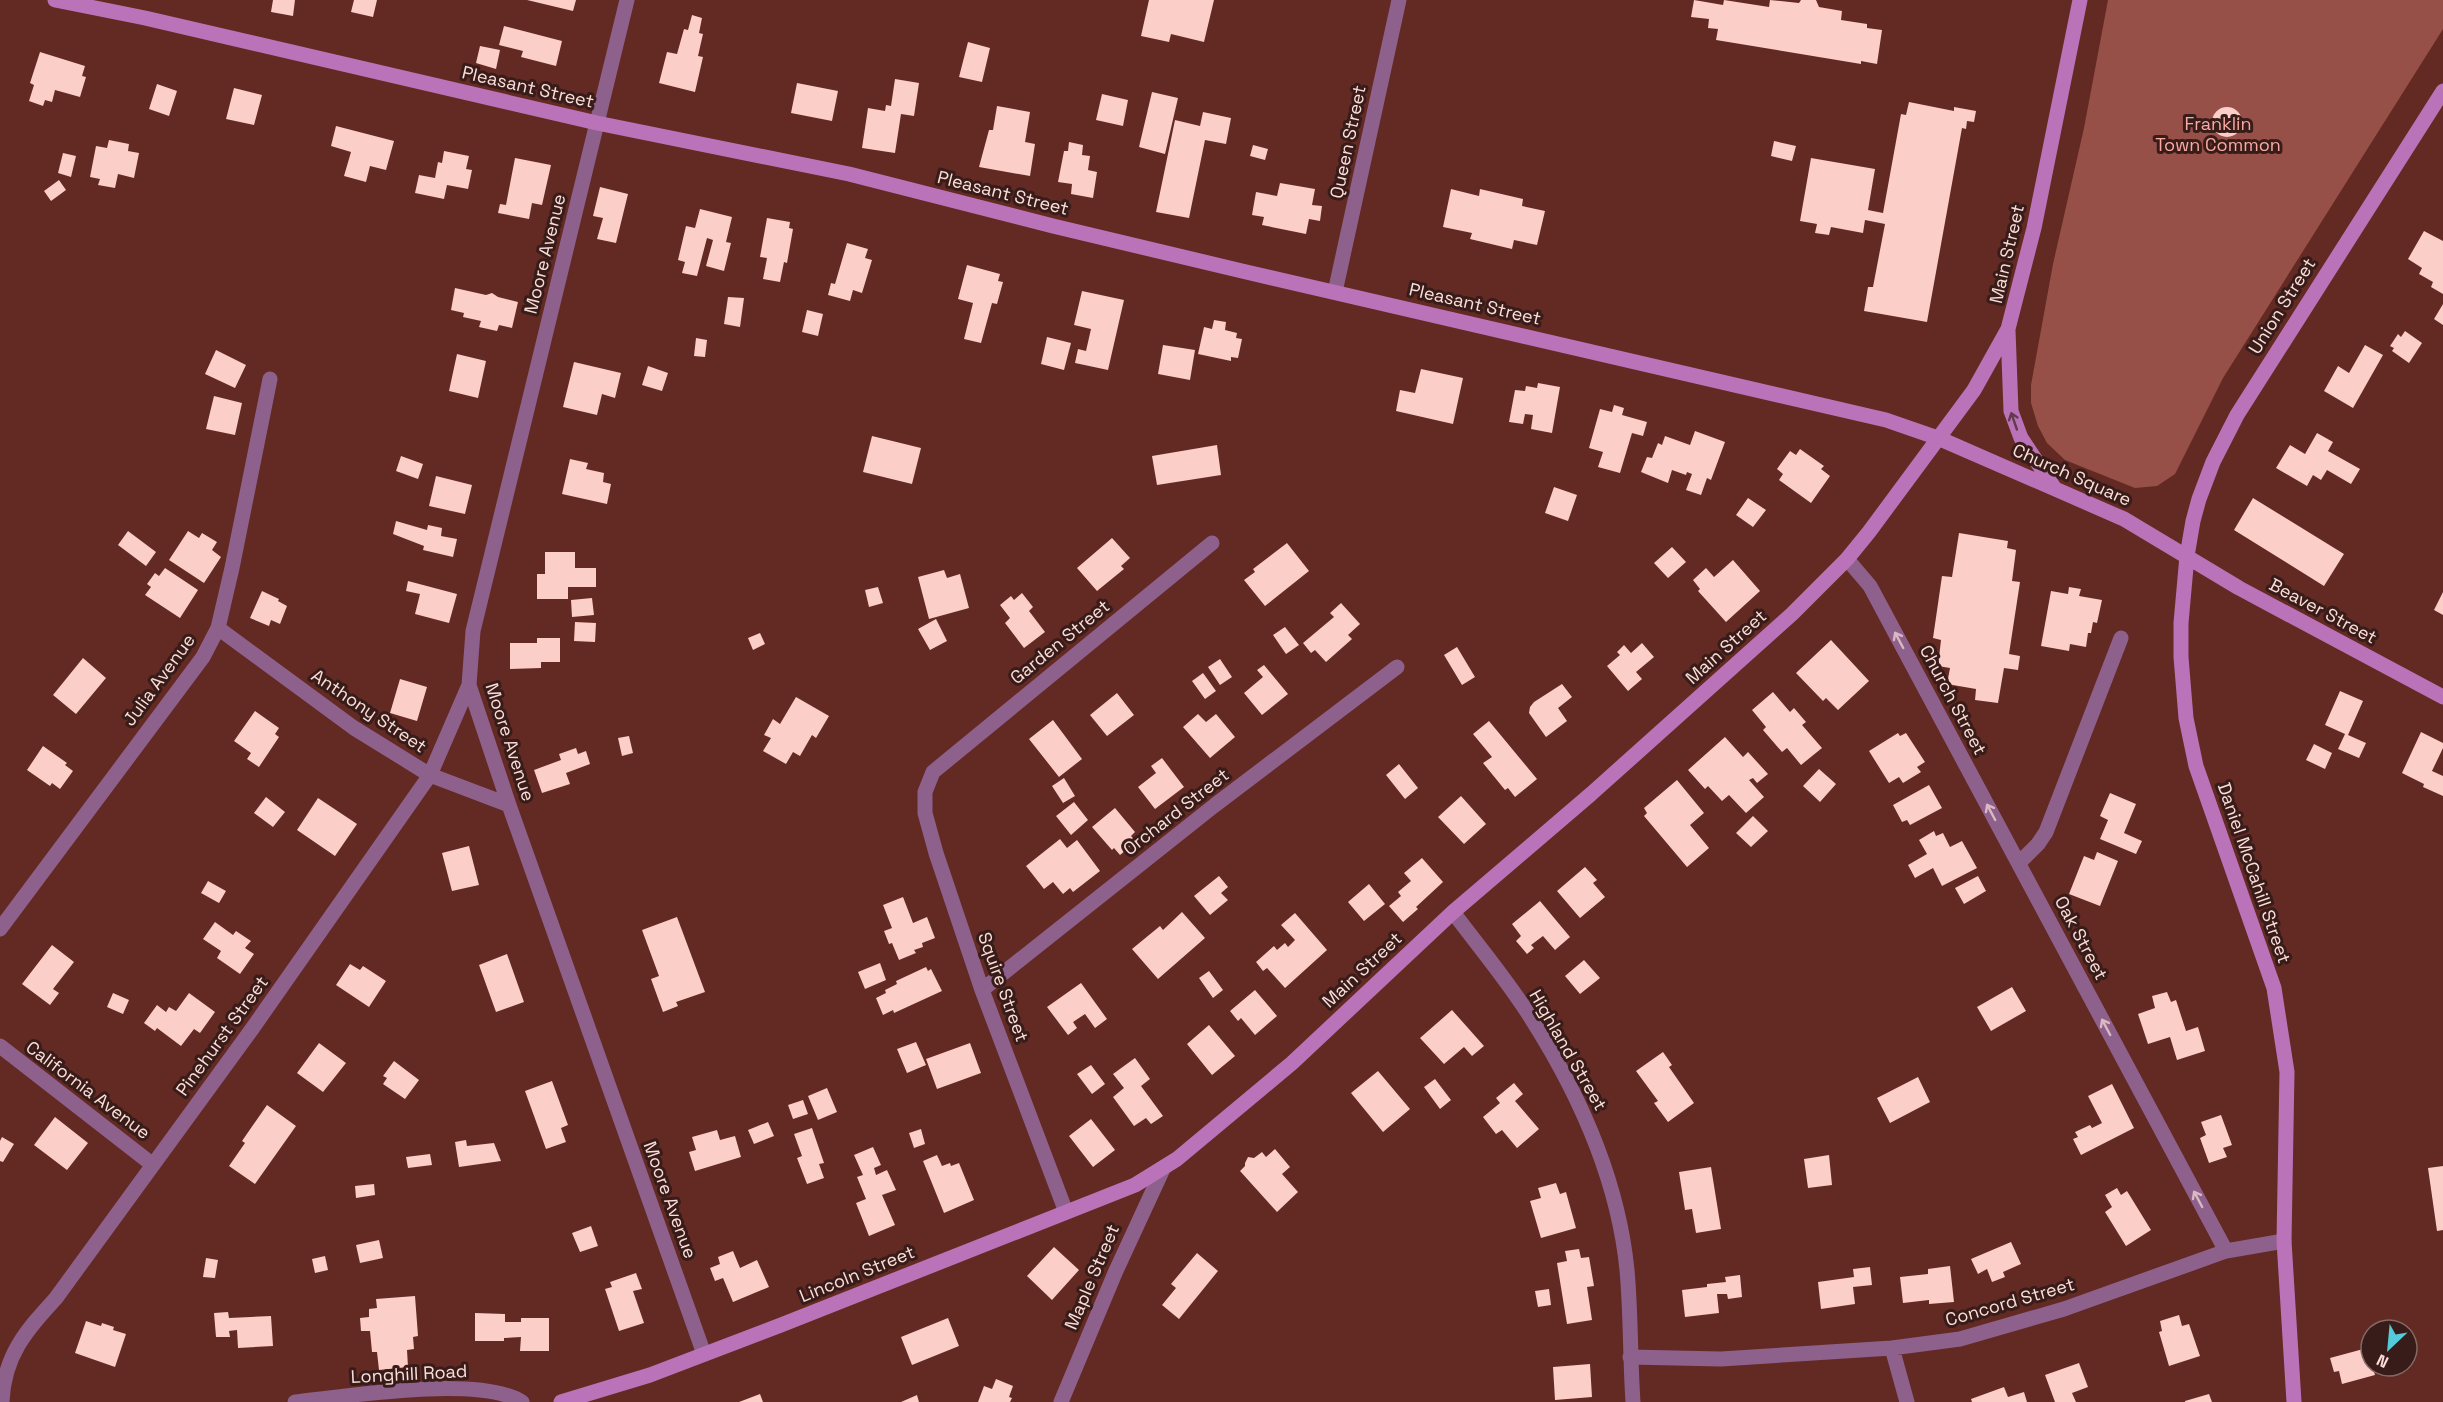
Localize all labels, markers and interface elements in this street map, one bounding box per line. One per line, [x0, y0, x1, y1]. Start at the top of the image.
street label: Pleasant Street [460, 60, 596, 113]
street label: Queen Street [1324, 83, 1371, 201]
park label: Franklin Town Common [2155, 112, 2281, 156]
street label: Pleasant Street [935, 165, 1071, 220]
street label: Moore Avenue [518, 191, 571, 316]
street label: Main Street [1984, 202, 2029, 306]
street label: Union Street [2243, 253, 2320, 358]
street label: Pleasant Street [1407, 277, 1543, 330]
one-way arrow [2008, 412, 2019, 431]
street label: Church Square [2009, 438, 2135, 511]
street label: Beaver Street [2265, 573, 2381, 649]
street label: Garden Street [1005, 594, 1114, 689]
street label: Main Street [1680, 604, 1771, 689]
street label: Julia Avenue [117, 629, 200, 730]
one-way arrow [1893, 631, 1904, 649]
street label: Church Street [1915, 641, 1992, 759]
street label: Anthony Street [307, 664, 431, 758]
street label: Moore Avenue [481, 680, 540, 804]
street label: Orchard Street [1118, 763, 1233, 860]
street label: Daniel McCahill Street [2213, 779, 2296, 966]
one-way arrow [1985, 803, 1996, 821]
street label: Oak Street [2050, 892, 2113, 984]
street label: Main Street [1317, 927, 1406, 1012]
street label: Squire Street [973, 929, 1034, 1045]
street label: Pinehurst Street [170, 971, 273, 1100]
street label: Highland Street [1525, 985, 1612, 1114]
one-way arrow [2100, 1019, 2112, 1036]
street label: California Avenue [22, 1035, 155, 1144]
street label: Moore Avenue [639, 1138, 702, 1262]
one-way arrow [2192, 1191, 2204, 1208]
street label: Maple Street [1059, 1221, 1124, 1333]
street label: Lincoln Street [796, 1240, 918, 1307]
street label: Concord Street [1943, 1272, 2077, 1331]
north arrow [2359, 1318, 2419, 1378]
text: N [2373, 1349, 2392, 1373]
street label: Longhill Road [350, 1359, 468, 1388]

